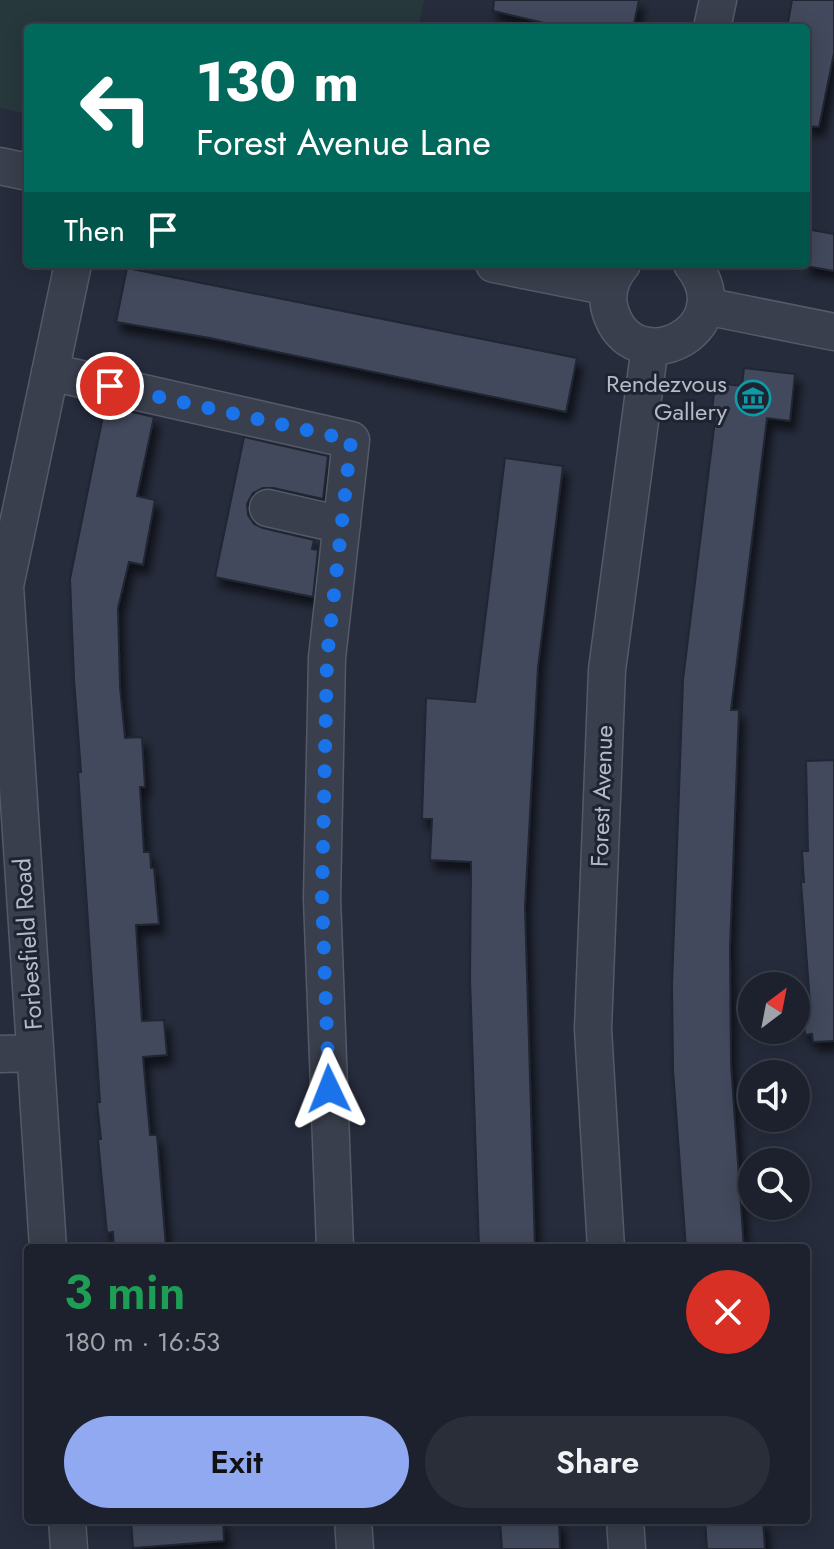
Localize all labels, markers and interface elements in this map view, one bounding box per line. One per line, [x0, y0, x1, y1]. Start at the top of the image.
text: 130 m [196, 41, 359, 122]
icon: left [64, 56, 168, 160]
text: Forest Avenue Lane [196, 116, 491, 168]
icon: arrive [141, 208, 185, 252]
text: Then [64, 209, 125, 252]
pin [76, 352, 144, 420]
icon: arrive [88, 364, 132, 408]
place label: Rendezvous Gallery [606, 366, 727, 429]
museum icon: Rendezvous Gallery [734, 379, 772, 417]
street label: Forest Avenue [582, 724, 621, 868]
street label: Forbesfield Road [4, 857, 51, 1031]
north arrow [738, 972, 810, 1044]
map controls [738, 972, 810, 1220]
position arrow [287, 1047, 371, 1131]
button: sound [738, 1060, 810, 1132]
button: search [738, 1148, 810, 1220]
text: 3 min [64, 1258, 186, 1327]
button: close [686, 1270, 770, 1354]
text: 180 m · 16:53 [64, 1323, 220, 1361]
button: Exit [64, 1416, 409, 1508]
button: Share [425, 1416, 770, 1508]

